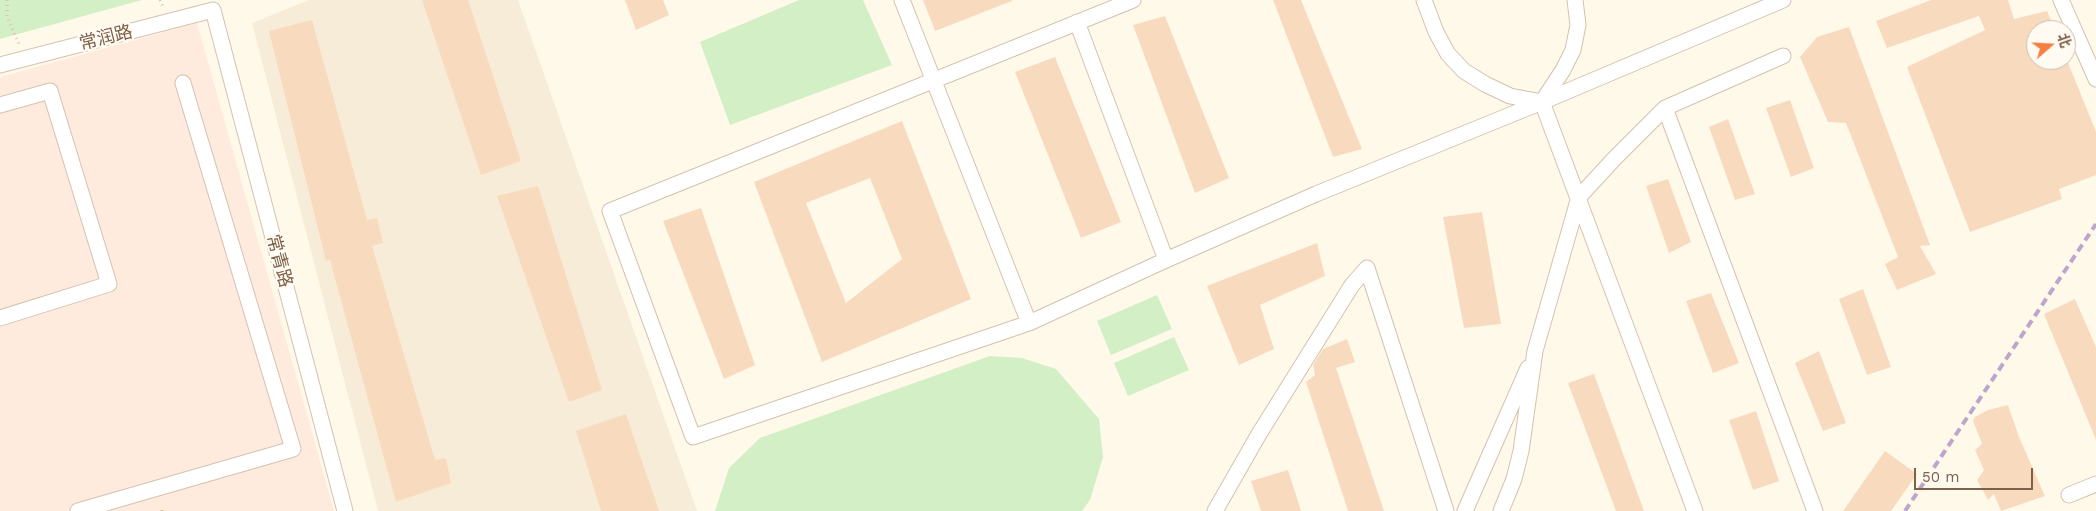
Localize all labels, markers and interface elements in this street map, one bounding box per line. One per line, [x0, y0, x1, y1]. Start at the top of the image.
north arrow [2026, 20, 2076, 70]
street label: 常润路 [77, 21, 135, 55]
text: 北 [2054, 31, 2074, 50]
street label: 常青路 [262, 232, 296, 290]
scale bar [1916, 458, 2035, 490]
text: 50 m [1922, 468, 1959, 486]

